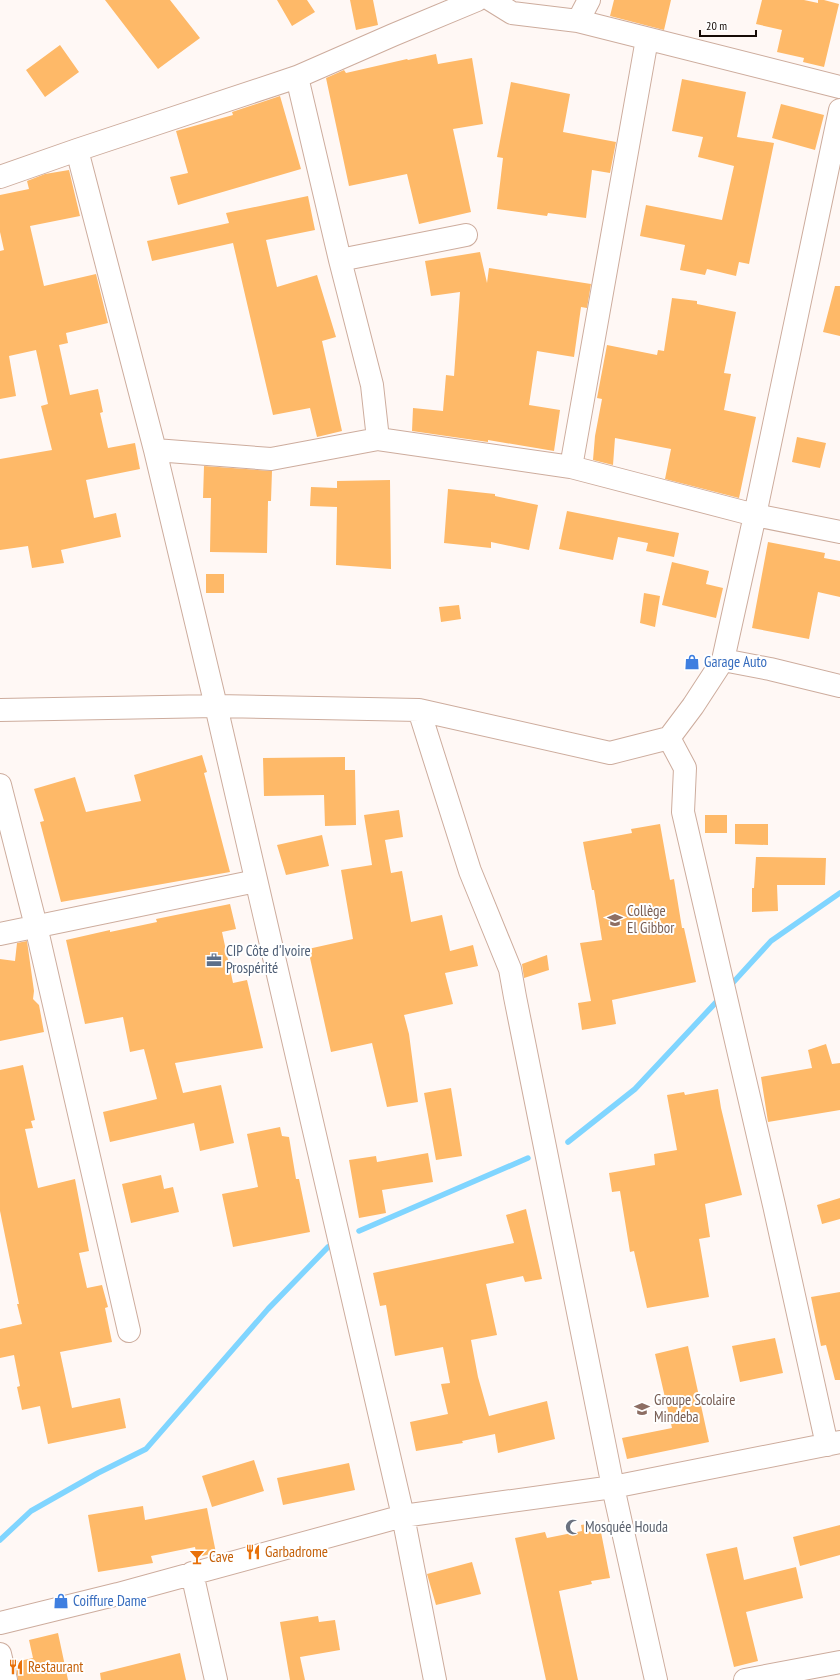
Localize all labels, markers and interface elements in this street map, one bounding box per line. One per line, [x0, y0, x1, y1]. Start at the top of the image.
scale bar [700, 12, 756, 38]
text: 20 m [706, 18, 727, 33]
place label: Garage Auto [704, 652, 767, 671]
shop icon: Garage Auto [683, 653, 701, 671]
place label: Collège El Gibbor [627, 901, 675, 937]
school or university icon: Collège El Gibbor [606, 911, 624, 929]
place label: CIP Côte d'Ivoire Prospérité [226, 941, 311, 977]
office icon: CIP Côte d'Ivoire Prospérité [205, 951, 223, 969]
place label: Groupe Scolaire Mindeba [654, 1390, 735, 1426]
school or university icon: Groupe Scolaire Mindeba [633, 1400, 651, 1418]
place label: Mosquée Houda [585, 1517, 668, 1536]
mosque icon: Mosquée Houda [564, 1518, 582, 1536]
place label: Garbadrome [265, 1542, 328, 1561]
restaurant icon: Garbadrome [244, 1543, 262, 1561]
place label: Cave [209, 1547, 234, 1566]
bar icon: Cave [188, 1548, 206, 1566]
place label: Coiffure Dame [73, 1591, 147, 1610]
shop icon: Coiffure Dame [52, 1592, 70, 1610]
place label: Restaurant [28, 1657, 83, 1676]
restaurant icon: Restaurant [7, 1658, 25, 1676]

